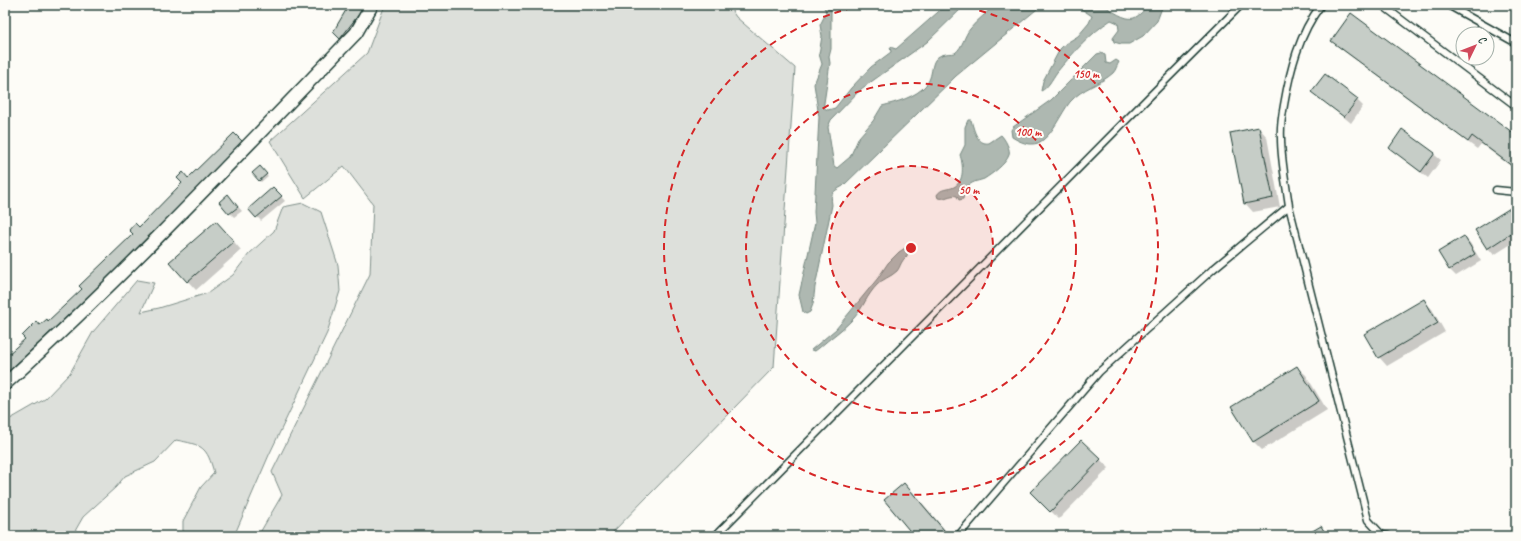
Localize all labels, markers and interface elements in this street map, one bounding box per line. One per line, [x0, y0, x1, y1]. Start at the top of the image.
north arrow [1455, 26, 1495, 66]
text: С [1475, 32, 1490, 47]
text: 150 m [1073, 66, 1100, 82]
text: 100 m [1015, 124, 1042, 140]
text: 50 m [959, 182, 980, 198]
centre of rings [904, 241, 918, 255]

